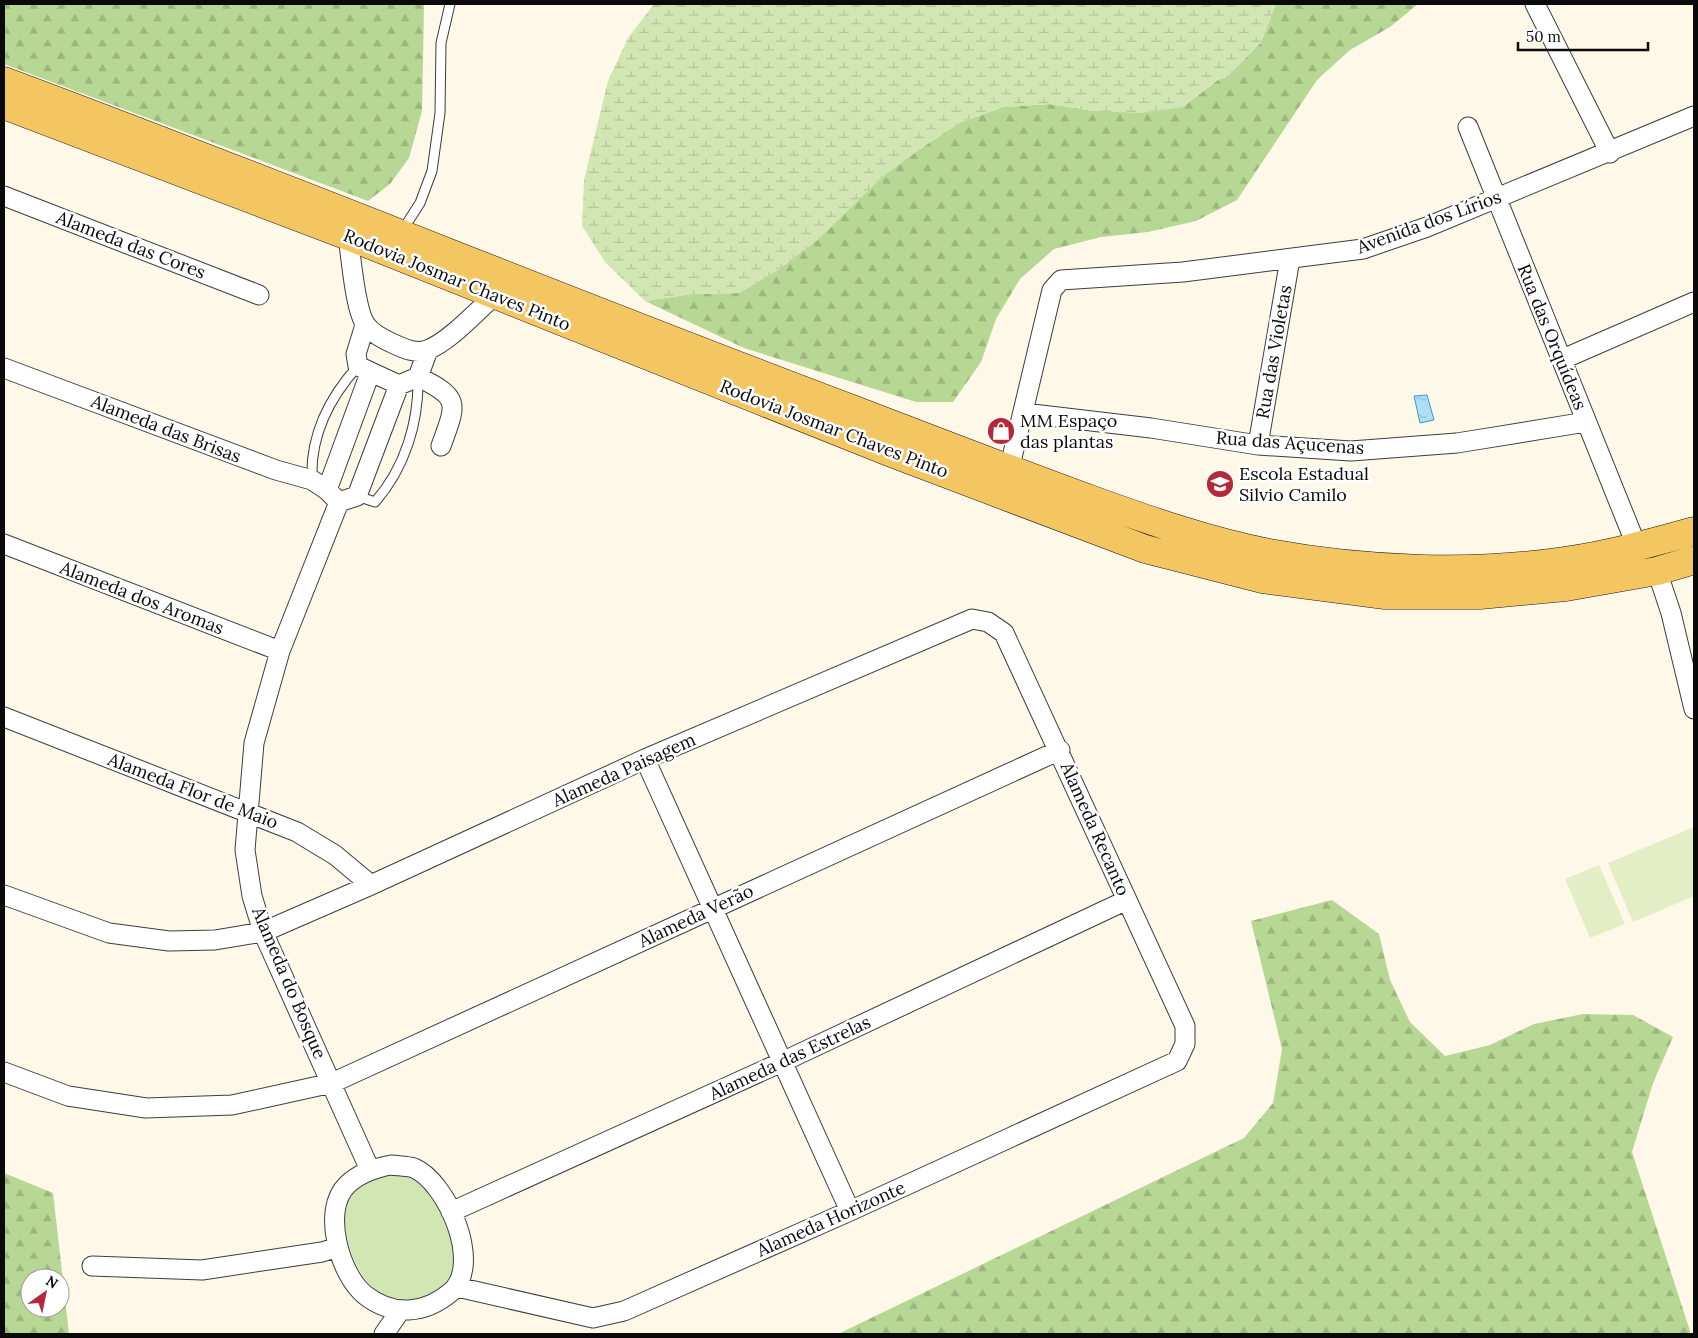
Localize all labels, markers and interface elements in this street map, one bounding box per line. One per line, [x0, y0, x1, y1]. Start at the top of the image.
scale bar [1518, 20, 1648, 52]
text: 50 m [1526, 27, 1561, 46]
street label: Avenida dos Lírios [1353, 185, 1504, 259]
street label: Alameda das Cores [52, 205, 209, 284]
street label: Rodovia Josmar Chaves Pinto [340, 223, 574, 336]
street label: Rua das Orquídeas [1513, 260, 1592, 413]
street label: Rua das Violetas [1250, 283, 1297, 421]
street label: Rodovia Josmar Chaves Pinto [717, 374, 952, 483]
street label: Alameda das Brisas [87, 389, 245, 468]
place label: MM Espaço das plantas [1020, 409, 1117, 453]
shop icon: MM Espaço das plantas [986, 416, 1016, 446]
street label: Rua das Açucenas [1215, 426, 1365, 459]
place label: Escola Estadual Silvio Camilo [1239, 462, 1369, 506]
school or university icon: Escola Estadual Silvio Camilo [1205, 469, 1235, 499]
street label: Alameda dos Aromas [56, 555, 227, 639]
street label: Alameda Paisagem [548, 728, 699, 812]
street label: Alameda Flor de Maio [104, 747, 282, 834]
street label: Alameda Recanto [1055, 757, 1135, 899]
street label: Alameda Verão [634, 879, 757, 953]
street label: Alameda do Bosque [247, 902, 332, 1063]
street label: Alameda das Estrelas [704, 1010, 874, 1105]
street label: Alameda Horizonte [752, 1175, 909, 1262]
north arrow [20, 1268, 70, 1318]
text: N [43, 1272, 62, 1293]

